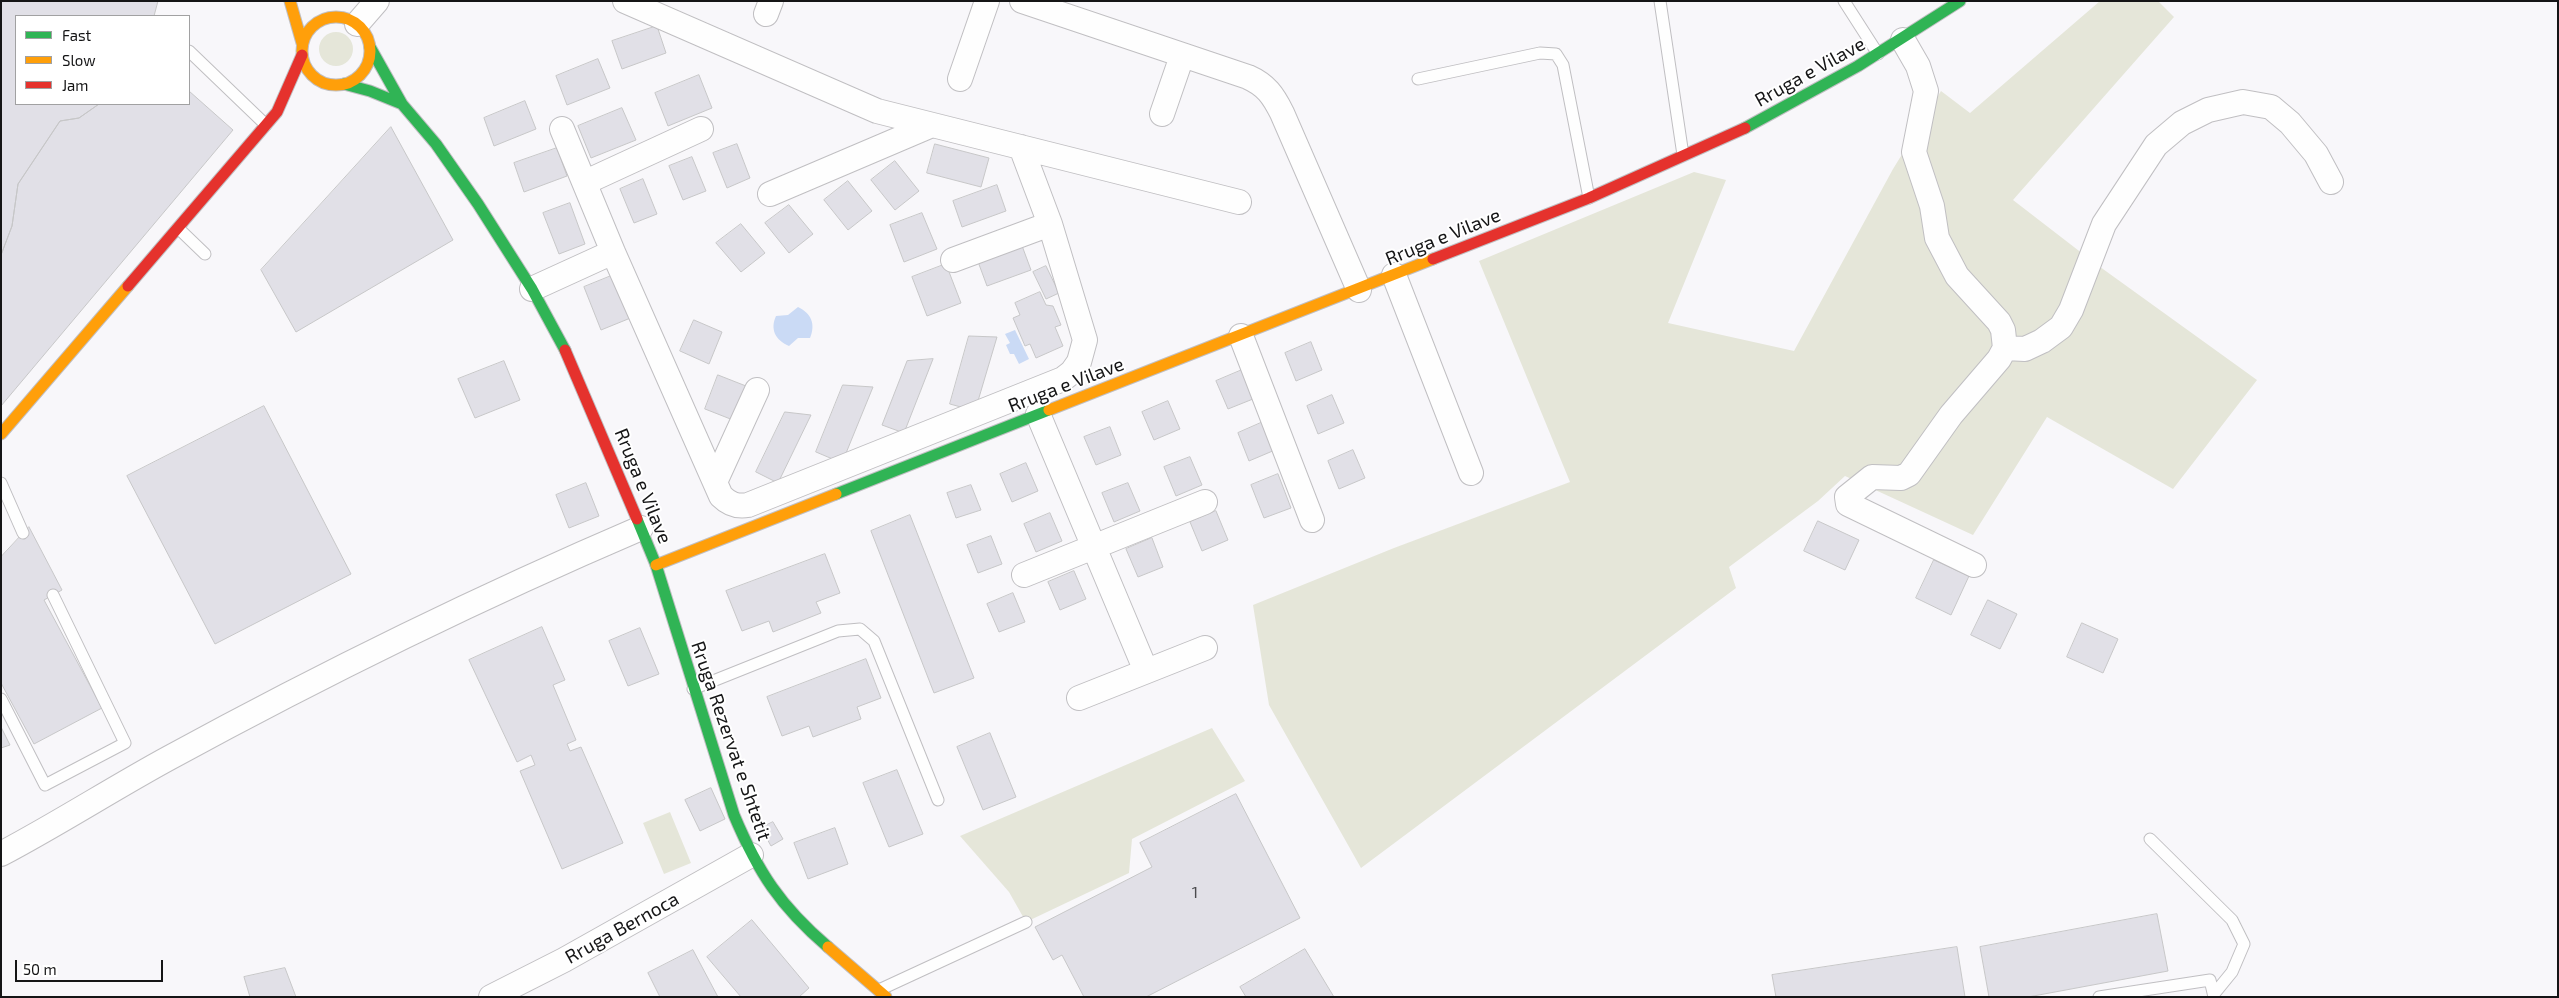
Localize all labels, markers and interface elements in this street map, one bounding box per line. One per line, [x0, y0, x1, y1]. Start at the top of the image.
legend [15, 15, 190, 105]
text: Fast [62, 26, 91, 44]
street label: Rruga e Vilave [1751, 32, 1869, 112]
text: Slow [62, 51, 96, 69]
text: Jam [62, 76, 88, 94]
street label: Rruga e Vilave [1382, 204, 1504, 270]
street label: Rruga e Vilave [1005, 352, 1127, 418]
street label: Rruga e Vilave [610, 425, 676, 547]
street label: Rruga Rezervat e Shtetit [686, 638, 776, 844]
house number: 1 [1192, 883, 1198, 903]
street label: Rruga Bernoca [561, 887, 683, 969]
scale bar [18, 950, 165, 982]
text: 50 m [23, 960, 57, 978]

